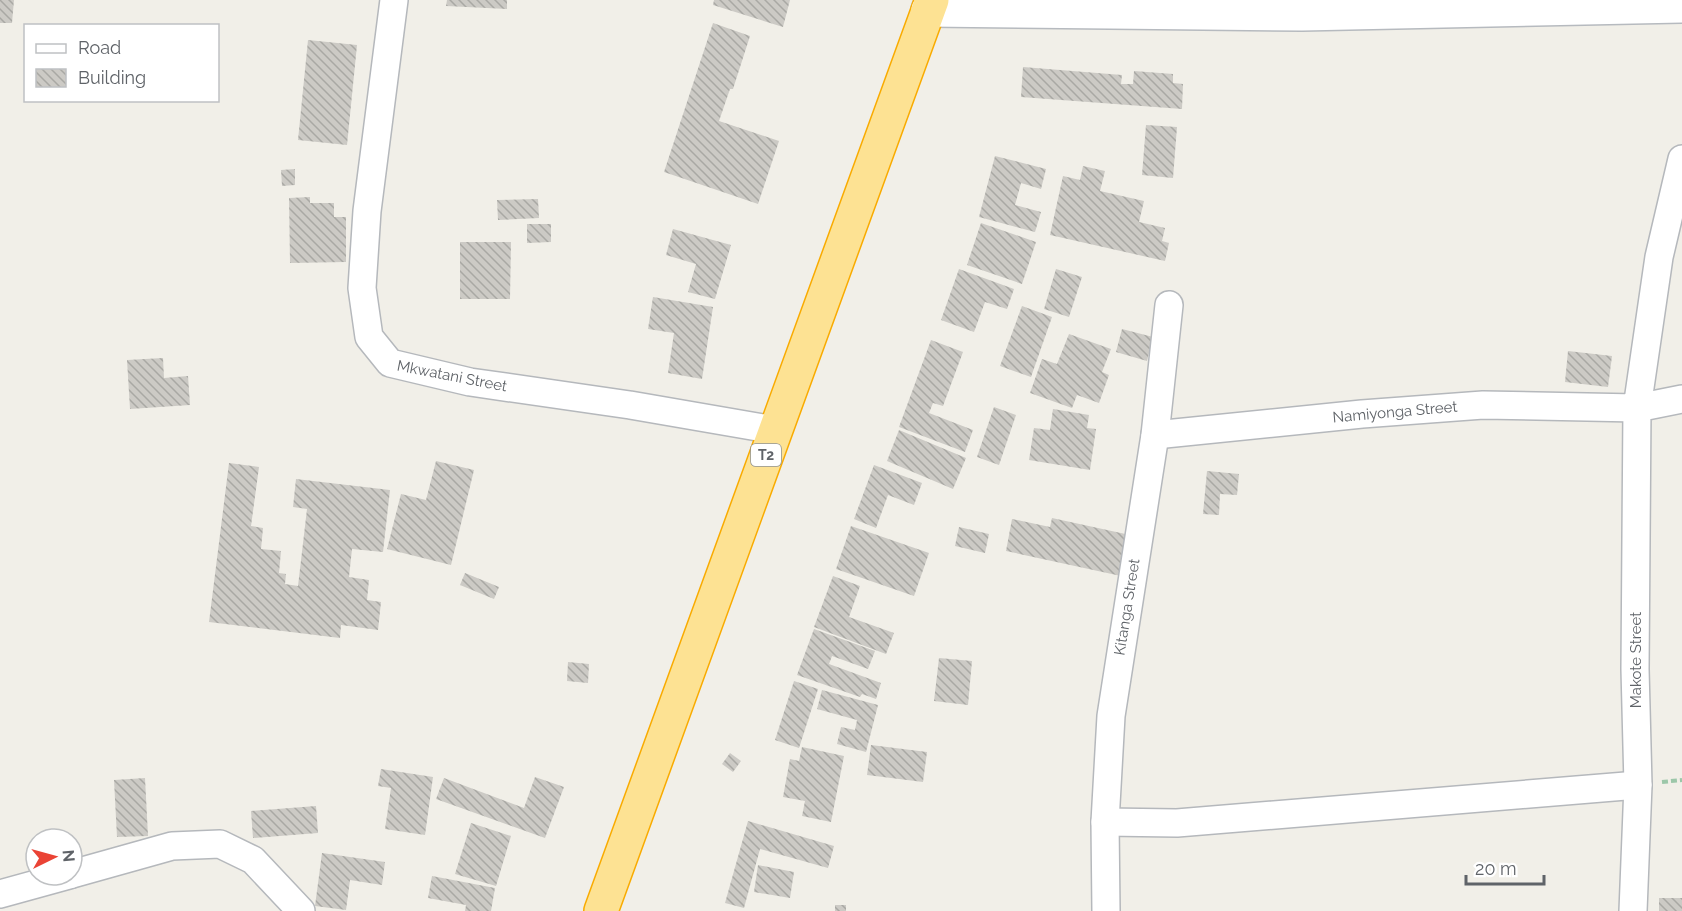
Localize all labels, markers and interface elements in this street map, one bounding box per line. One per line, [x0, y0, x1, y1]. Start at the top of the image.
legend [24, 24, 219, 102]
text: Road [78, 37, 121, 58]
text: Building [78, 67, 146, 88]
street label: Mkwatani Street [395, 356, 509, 396]
street label: Namiyonga Street [1332, 398, 1458, 426]
road number: T2 [751, 444, 781, 466]
street label: Kitanga Street [1110, 557, 1144, 657]
street label: Makote Street [1627, 612, 1645, 708]
north arrow [24, 827, 84, 887]
scale bar [1466, 848, 1544, 886]
text: N [58, 849, 78, 863]
text: 20 m [1475, 858, 1517, 879]

